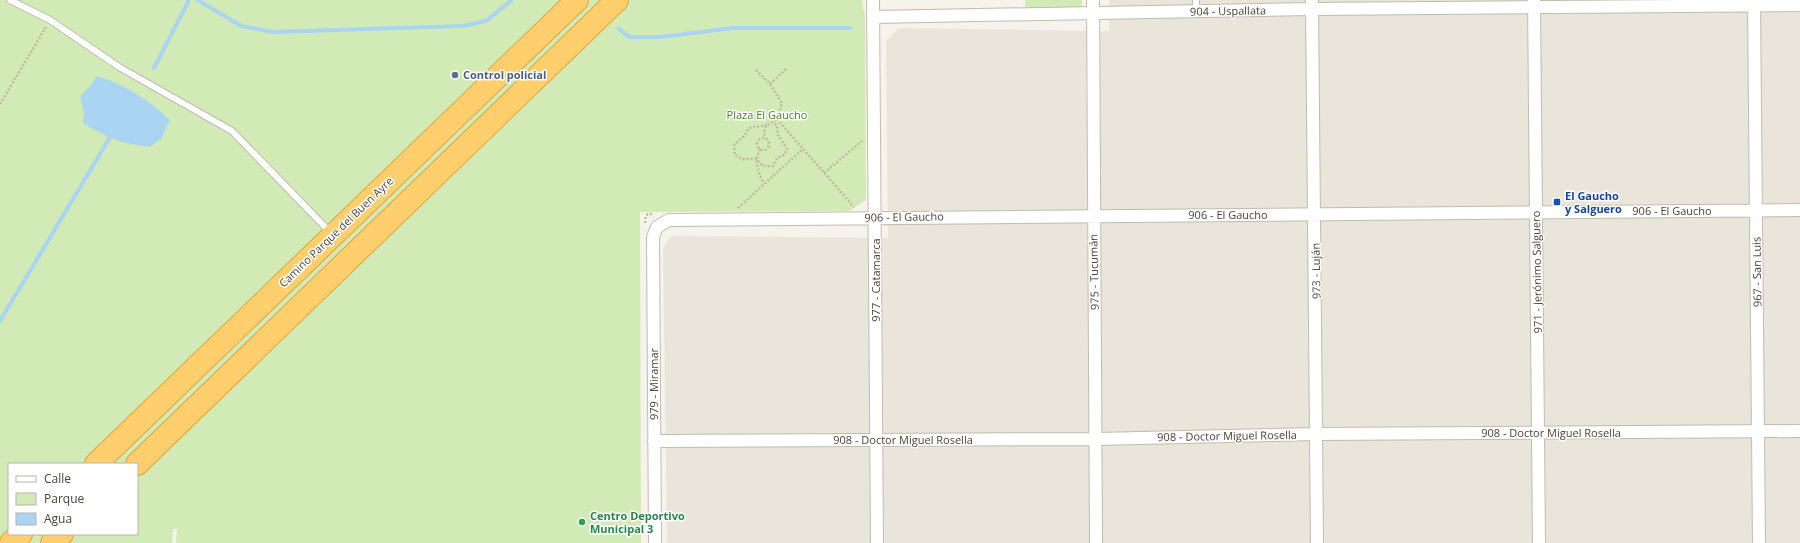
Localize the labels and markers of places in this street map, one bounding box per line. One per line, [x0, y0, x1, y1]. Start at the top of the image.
place label: Control policial [463, 67, 546, 82]
marker: Control policial [450, 70, 460, 80]
place label: El Gaucho y Salguero [1565, 188, 1622, 216]
marker: El Gaucho y Salguero [1552, 197, 1562, 207]
place label: Centro Deportivo Municipal 3 [590, 508, 685, 536]
marker: Centro Deportivo Municipal 3 [577, 517, 587, 527]

